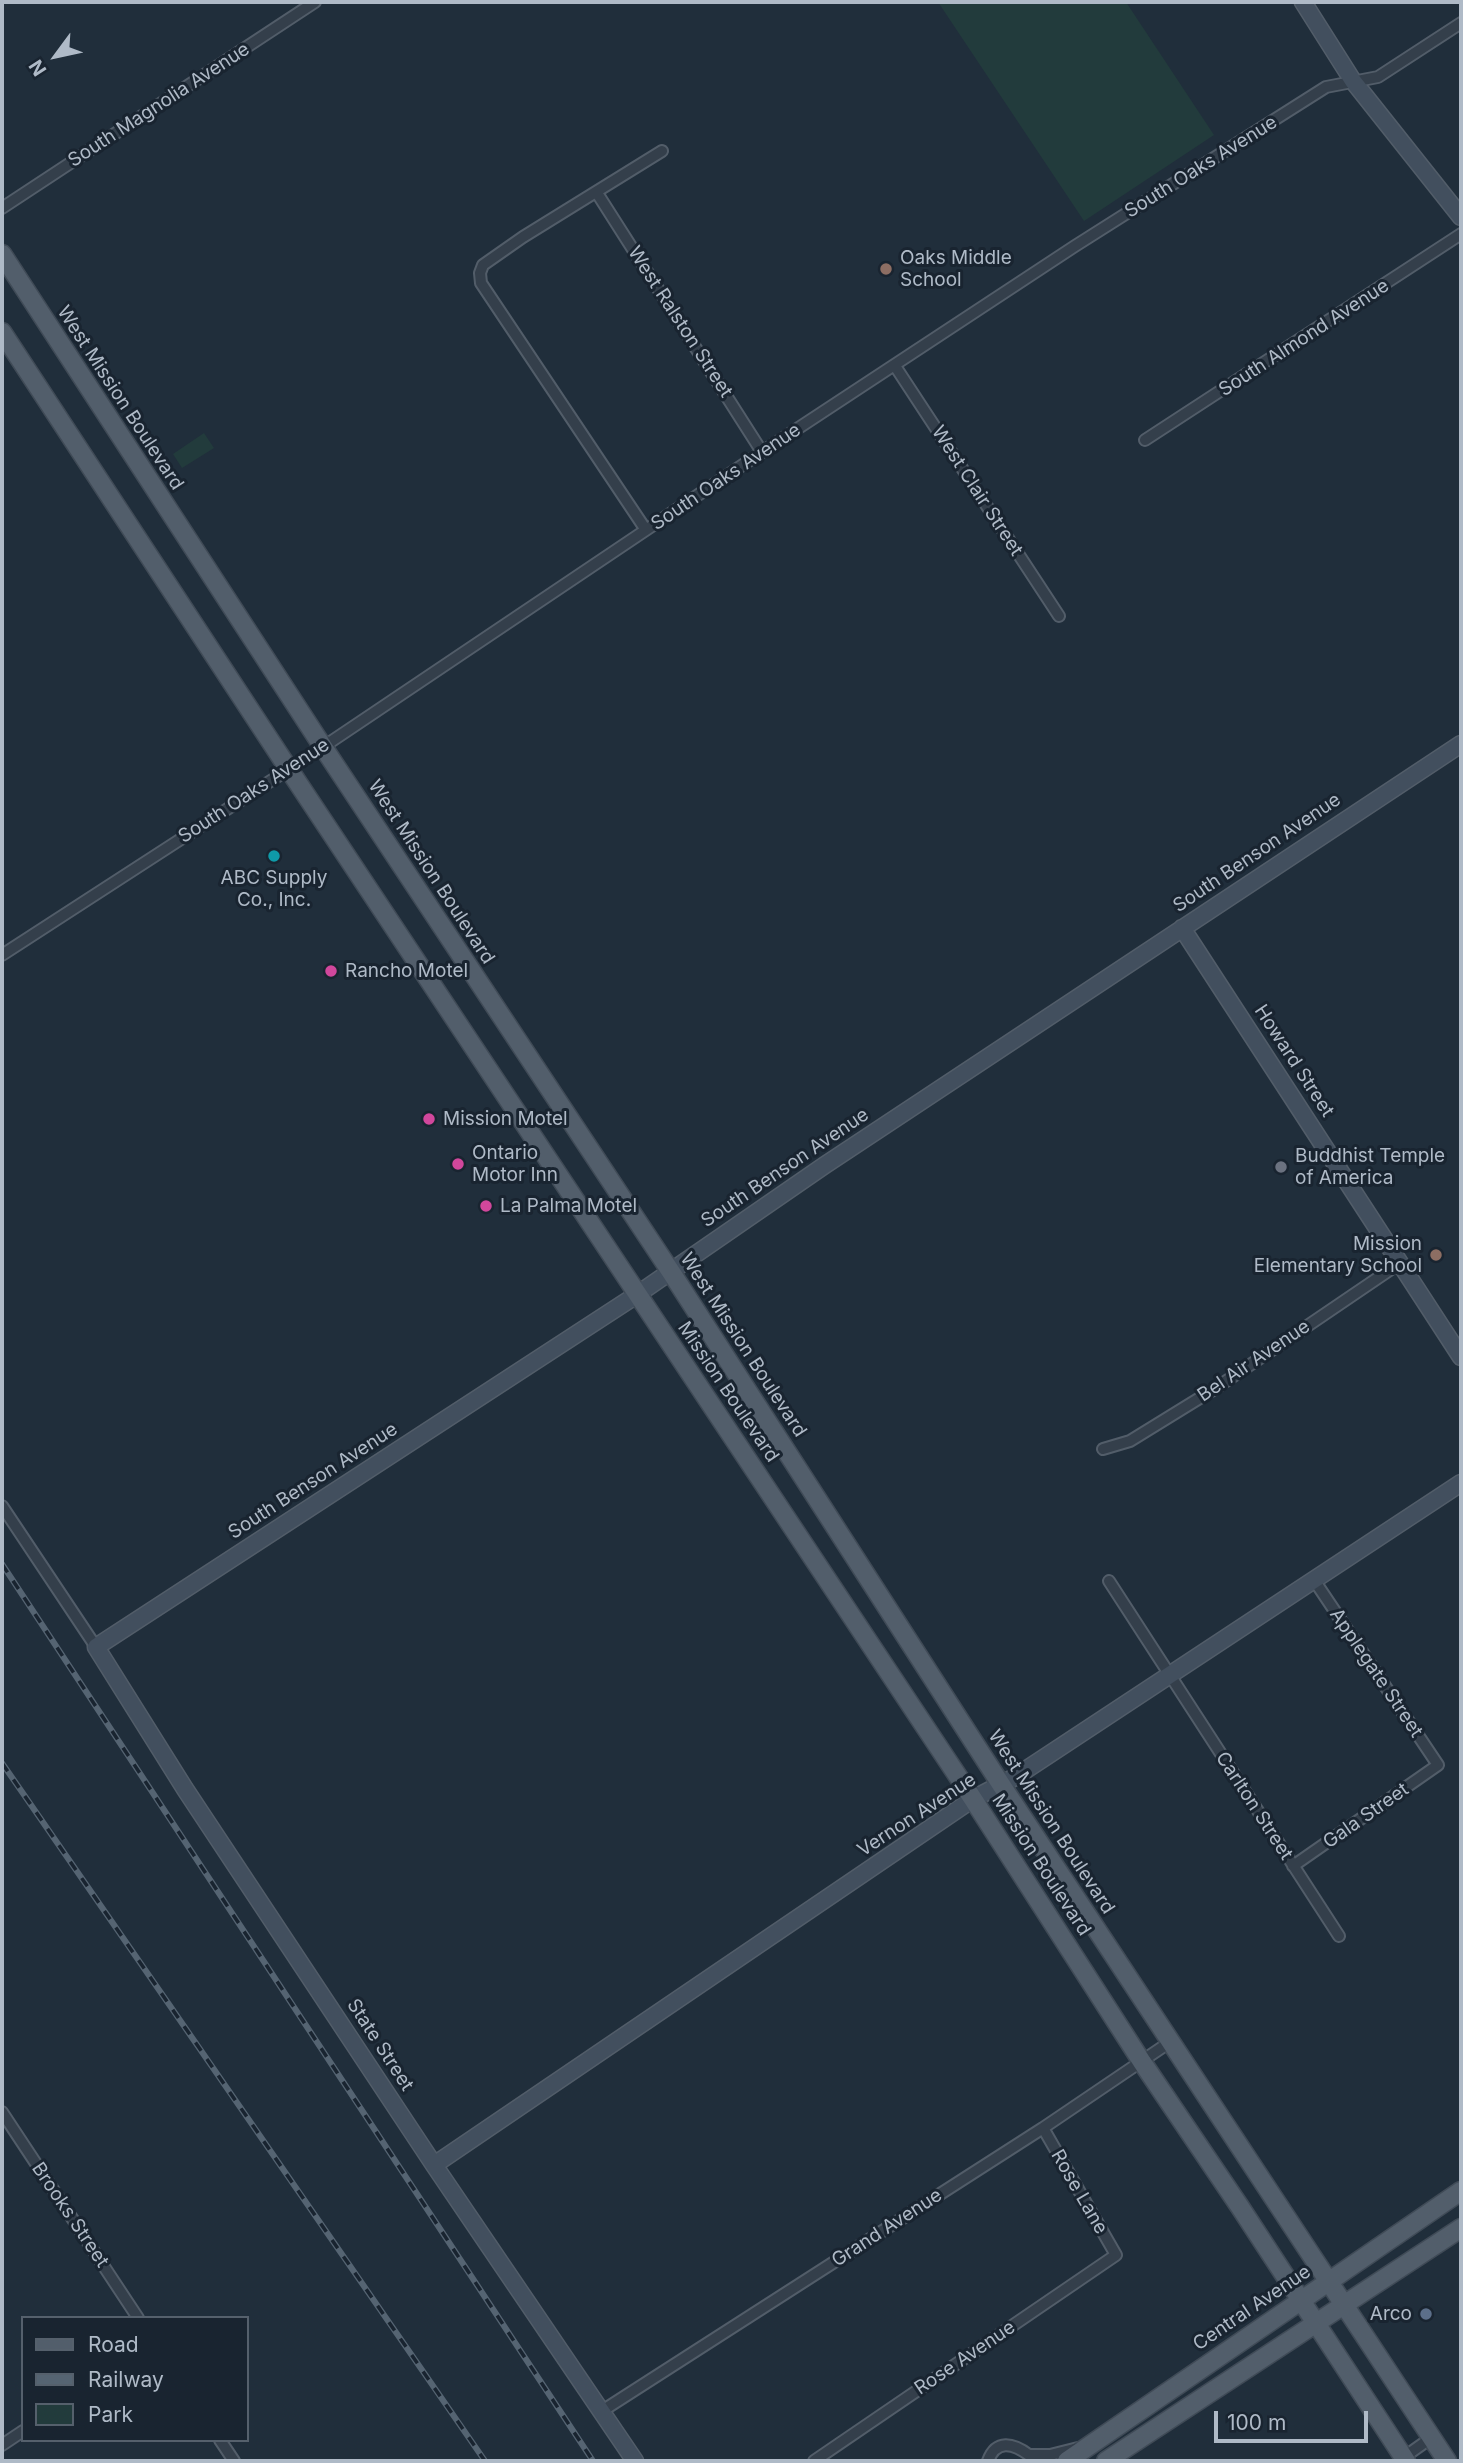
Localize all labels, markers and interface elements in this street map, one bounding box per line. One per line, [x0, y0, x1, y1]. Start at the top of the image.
north arrow [21, 21, 91, 91]
street label: South Magnolia Avenue [64, 38, 254, 172]
text: N [24, 55, 52, 80]
street label: South Oaks Avenue [1121, 111, 1281, 223]
street label: West Ralston Street [623, 242, 737, 402]
place label: Oaks Middle School [900, 247, 1012, 291]
marker: Oaks Middle School [878, 261, 894, 277]
street label: South Almond Avenue [1215, 274, 1393, 402]
street label: West Mission Boulevard [52, 302, 188, 494]
street label: South Oaks Avenue [647, 419, 805, 535]
street label: West Clair Street [927, 422, 1027, 560]
street label: South Oaks Avenue [174, 734, 334, 848]
street label: West Mission Boulevard [363, 776, 499, 968]
street label: South Benson Avenue [1169, 788, 1345, 918]
marker: ABC Supply Co., Inc. [266, 848, 282, 864]
place label: ABC Supply Co., Inc. [221, 867, 327, 911]
place label: Rancho Motel [345, 960, 468, 982]
marker: Rancho Motel [323, 963, 339, 979]
street label: Howard Street [1249, 1001, 1339, 1121]
street label: South Benson Avenue [697, 1103, 873, 1233]
place label: Mission Motel [443, 1108, 568, 1130]
marker: Mission Motel [421, 1111, 437, 1127]
place label: Ontario Motor Inn [472, 1142, 558, 1186]
place label: Buddhist Temple of America [1295, 1145, 1445, 1189]
marker: Ontario Motor Inn [450, 1156, 466, 1172]
marker: Buddhist Temple of America [1273, 1159, 1289, 1175]
place label: La Palma Motel [500, 1195, 637, 1217]
marker: La Palma Motel [478, 1198, 494, 1214]
place label: Mission Elementary School [1254, 1233, 1422, 1277]
marker: Mission Elementary School [1428, 1247, 1444, 1263]
street label: West Mission Boulevard [675, 1249, 811, 1441]
street label: Bel Air Avenue [1194, 1315, 1314, 1407]
street label: Mission Boulevard [673, 1317, 783, 1467]
street label: South Benson Avenue [224, 1418, 402, 1544]
street label: Applegate Street [1324, 1604, 1428, 1742]
street label: West Mission Boulevard [983, 1726, 1119, 1918]
street label: Carlton Street [1211, 1748, 1297, 1864]
street label: Vernon Avenue [854, 1768, 980, 1862]
street label: Gala Street [1319, 1778, 1413, 1854]
street label: Mission Boulevard [987, 1790, 1095, 1940]
street label: State Street [342, 1995, 418, 2095]
street label: Rose Lane [1046, 2146, 1112, 2238]
street label: Brooks Street [27, 2158, 113, 2272]
street label: Grand Avenue [828, 2184, 946, 2272]
street label: Central Avenue [1189, 2260, 1315, 2356]
place label: Arco [1370, 2303, 1412, 2325]
marker: Arco [1418, 2306, 1434, 2322]
legend [21, 2316, 248, 2442]
street label: Rose Avenue [910, 2316, 1020, 2400]
text: Road [88, 2332, 139, 2357]
text: Railway [88, 2367, 164, 2392]
scale bar [1218, 2396, 1372, 2440]
text: Park [88, 2402, 133, 2427]
text: 100 m [1227, 2410, 1286, 2435]

